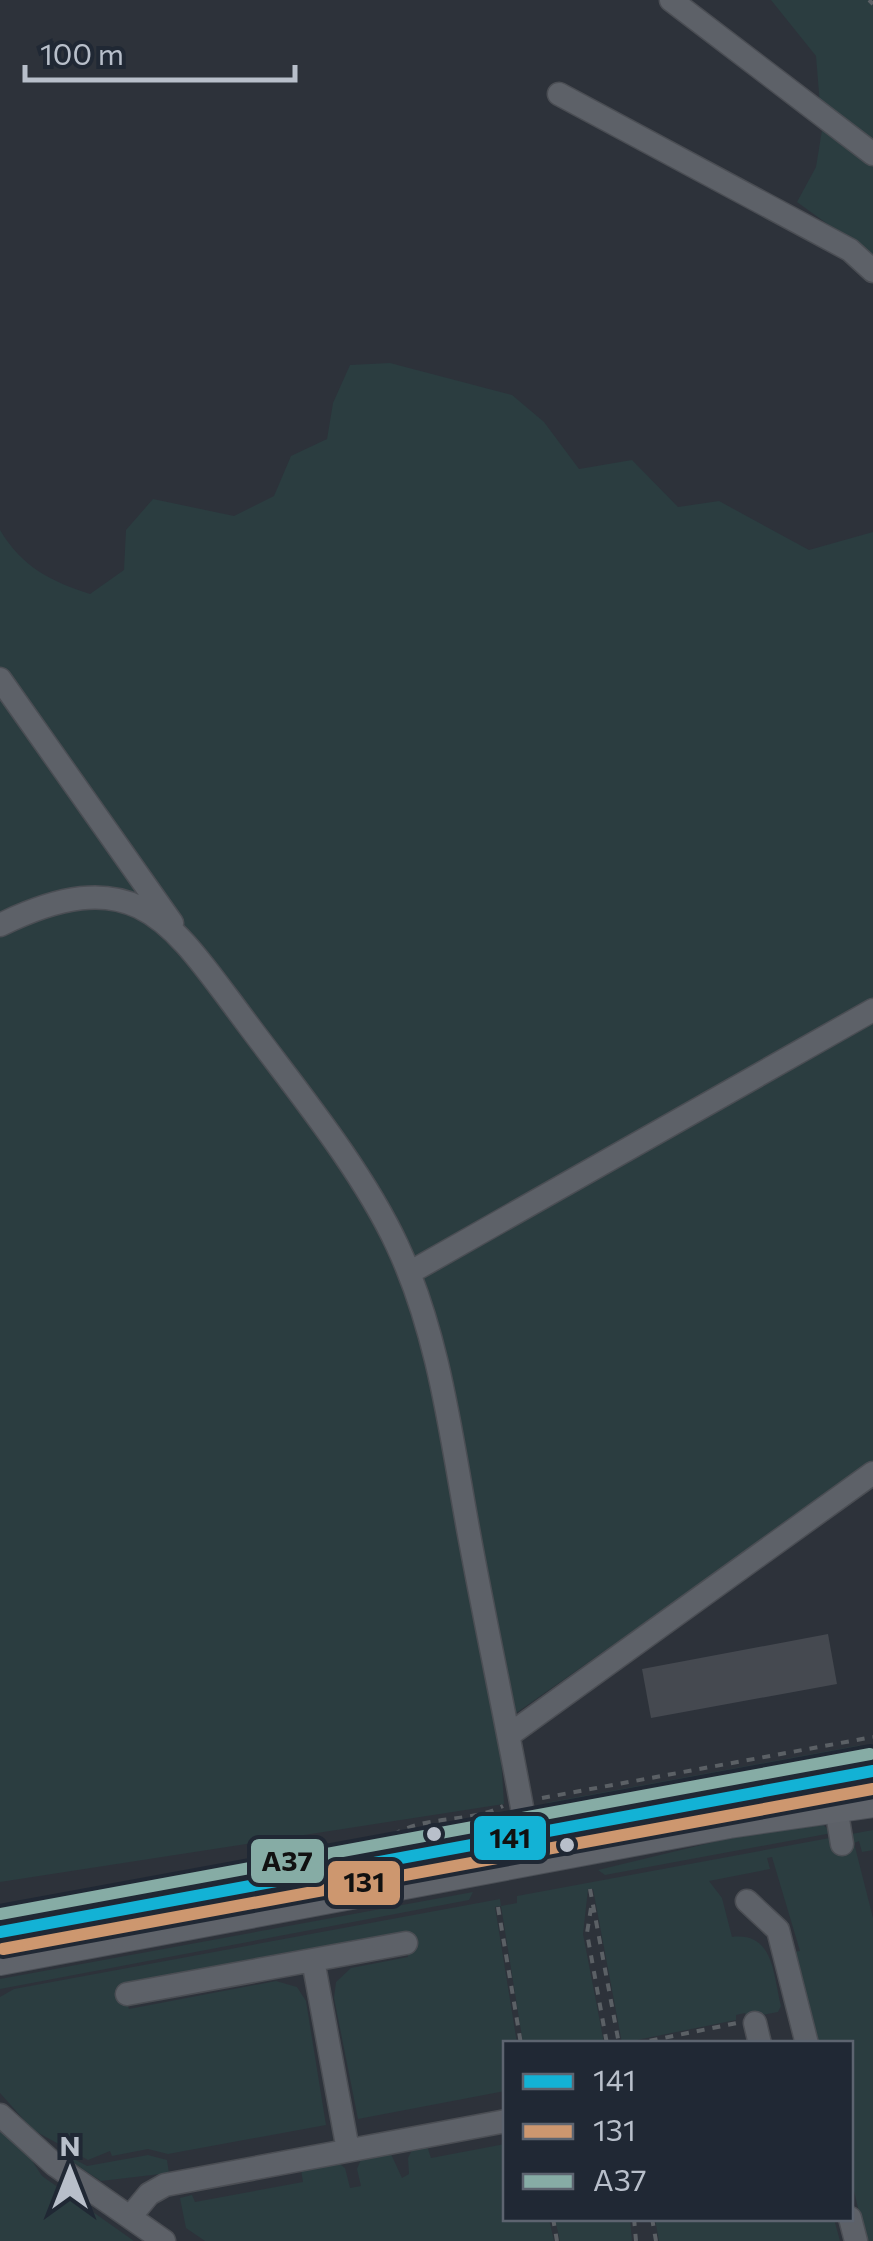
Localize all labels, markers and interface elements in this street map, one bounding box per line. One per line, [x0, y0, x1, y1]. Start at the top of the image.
scale bar [25, 20, 295, 82]
text: 100 m [40, 34, 124, 71]
line badge: 141 [472, 1814, 548, 1862]
text: 141 [489, 1820, 531, 1854]
unlabelled marker [424, 1824, 444, 1844]
unlabelled marker [557, 1835, 577, 1855]
line badge: A37 [249, 1837, 326, 1885]
text: A37 [261, 1843, 313, 1877]
line badge: 131 [326, 1859, 402, 1907]
text: 131 [343, 1864, 385, 1898]
legend [503, 2041, 853, 2221]
text: 141 [593, 2060, 636, 2097]
text: 131 [593, 2110, 636, 2147]
north arrow [20, 2121, 120, 2221]
text: N [60, 2128, 81, 2162]
text: A37 [593, 2160, 647, 2197]

